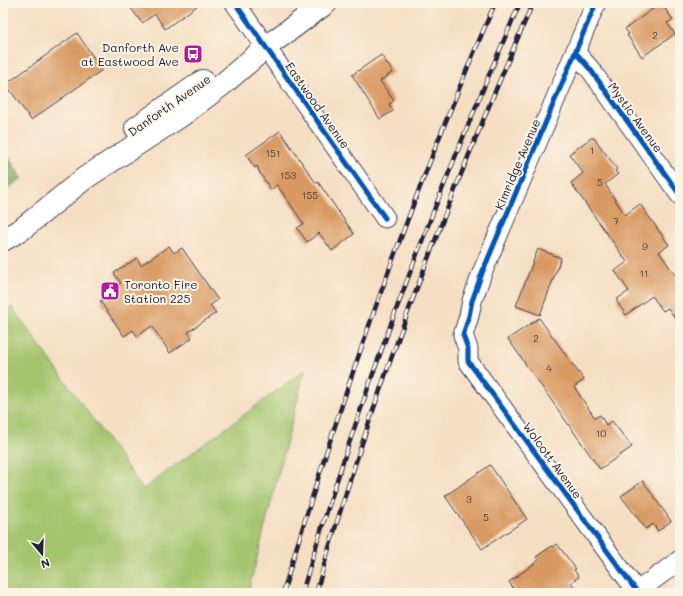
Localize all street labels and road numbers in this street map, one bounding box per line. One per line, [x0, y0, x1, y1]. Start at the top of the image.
street label: Eastwood Avenue [282, 59, 354, 151]
street label: Danforth Avenue [124, 70, 214, 140]
street label: Mystic Avenue [605, 79, 667, 155]
street label: Kimridge Avenue [491, 116, 543, 212]
street label: Wolcott Avenue [520, 419, 586, 501]

